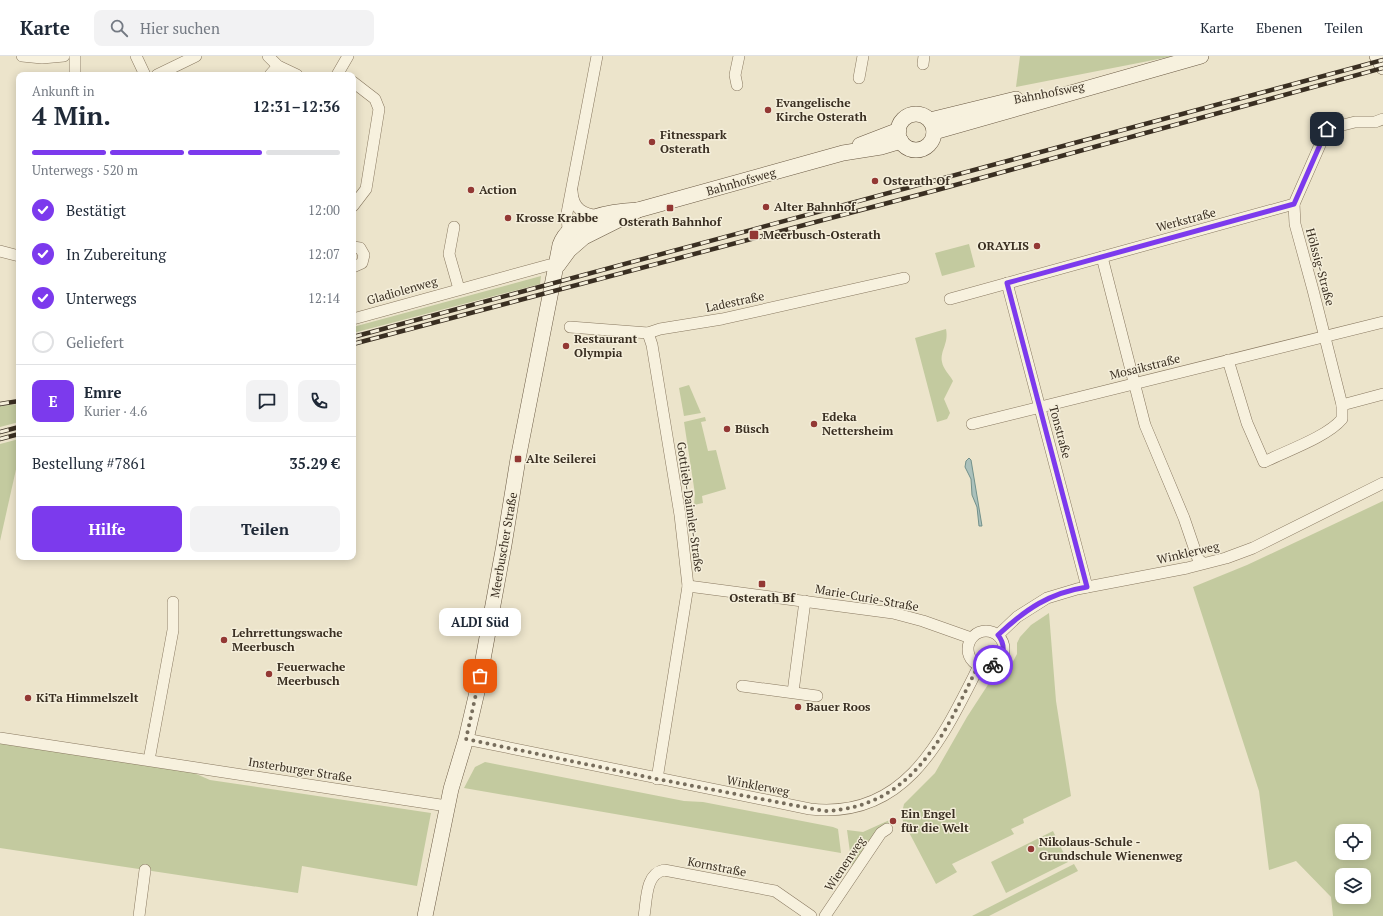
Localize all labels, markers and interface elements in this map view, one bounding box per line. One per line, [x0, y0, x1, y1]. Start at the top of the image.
search box [94, 10, 374, 46]
text: Karte [20, 15, 70, 40]
icon: search [108, 17, 130, 39]
text: Hier suchen [140, 18, 220, 38]
text: Karte [1200, 18, 1234, 37]
text: Ebenen [1256, 18, 1302, 37]
text: Teilen [1324, 18, 1363, 37]
street label: Bahnhofsweg [1012, 78, 1086, 107]
text: Ankunft in [32, 82, 94, 100]
place label: Evangelische Kirche Osterath [776, 95, 867, 124]
text: 12:31–12:36 [253, 96, 340, 116]
text: 4 Min. [32, 98, 111, 132]
marker: Evangelische Kirche Osterath [763, 105, 773, 115]
pin [1310, 112, 1344, 146]
icon: home [1316, 118, 1338, 140]
place label: Fitnesspark Osterath [660, 127, 727, 156]
marker: Fitnesspark Osterath [647, 137, 657, 147]
text: Unterwegs · 520 m [32, 161, 138, 179]
street label: Bahnhofsweg [704, 164, 778, 199]
place label: Osterath Of [883, 173, 951, 188]
marker: Osterath Of [870, 176, 880, 186]
place label: Action [479, 182, 517, 197]
marker: Action [466, 185, 476, 195]
icon: check [32, 199, 54, 221]
place label: Alter Bahnhof [774, 199, 857, 214]
text: Bestätigt [66, 200, 126, 220]
text: 12:00 [308, 201, 340, 219]
marker: Alter Bahnhof [761, 202, 771, 212]
marker: Osterath Bahnhof [665, 203, 675, 213]
street label: Werkstraße [1154, 204, 1217, 235]
place label: Krosse Krabbe [516, 210, 599, 225]
marker: Krosse Krabbe [503, 213, 513, 223]
place label: Osterath Bahnhof [619, 214, 723, 229]
street label: Hölssig-Straße [1303, 226, 1338, 307]
place label: Meerbusch-Osterath [763, 227, 881, 242]
marker: Meerbusch-Osterath [748, 229, 760, 241]
place label: ORAYLIS [978, 238, 1029, 253]
marker: ORAYLIS [1032, 241, 1042, 251]
icon: check [32, 243, 54, 265]
text: In Zubereitung [66, 244, 166, 264]
text: 12:07 [308, 245, 340, 263]
street label: Gladiolenweg [365, 273, 439, 308]
icon: check [32, 287, 54, 309]
text: Unterwegs [66, 288, 137, 308]
street label: Ladestraße [704, 288, 765, 315]
text: 12:14 [308, 289, 340, 307]
place label: Restaurant Olympia [574, 331, 637, 360]
text: Geliefert [66, 332, 124, 352]
marker: Restaurant Olympia [561, 341, 571, 351]
street label: Mosaikstraße [1108, 351, 1182, 383]
button: chat [246, 380, 288, 422]
button: phone [298, 380, 340, 422]
text: Emre [84, 382, 121, 402]
text: E [48, 391, 58, 411]
text: Kurier · 4.6 [84, 402, 147, 420]
street label: Tonstraße [1046, 404, 1075, 460]
place label: Edeka Nettersheim [822, 409, 893, 438]
marker: Edeka Nettersheim [809, 419, 819, 429]
place label: Büsch [735, 421, 769, 436]
marker: Büsch [722, 424, 732, 434]
street label: Gottlieb-Daimler-Straße [674, 441, 707, 573]
place label: Alte Seilerei [526, 451, 596, 466]
text: Bestellung #7861 [32, 453, 146, 473]
text: 35.29 € [289, 453, 340, 473]
marker: Alte Seilerei [513, 454, 523, 464]
street label: Meerbuscher Straße [487, 491, 520, 599]
button: Hilfe [32, 506, 182, 552]
button: Teilen [190, 506, 340, 552]
street label: Winklerweg [1155, 538, 1221, 567]
marker: Osterath Bf [757, 579, 767, 589]
street label: Marie-Curie-Straße [814, 581, 920, 614]
place label: Osterath Bf [729, 590, 796, 605]
callout: ALDI Süd [439, 608, 521, 636]
text: ALDI Süd [451, 613, 509, 631]
place label: Lehrrettungswache Meerbusch [232, 625, 343, 654]
marker: Lehrrettungswache Meerbusch [219, 635, 229, 645]
courier [973, 645, 1013, 685]
icon: bike [982, 654, 1004, 676]
place label: Feuerwache Meerbusch [277, 659, 346, 688]
pin [463, 659, 497, 693]
icon: bag [469, 665, 491, 687]
marker: Feuerwache Meerbusch [264, 669, 274, 679]
place label: KiTa Himmelszelt [36, 690, 139, 705]
marker: KiTa Himmelszelt [23, 693, 33, 703]
place label: Bauer Roos [806, 699, 871, 714]
marker: Bauer Roos [793, 702, 803, 712]
street label: Insterburger Straße [247, 754, 353, 785]
street label: Winklerweg [726, 772, 791, 799]
place label: Ein Engel für die Welt [901, 806, 969, 835]
marker: Ein Engel für die Welt [888, 816, 898, 826]
map controls [1335, 824, 1371, 904]
button: locate [1335, 824, 1371, 860]
street label: Wienenweg [821, 833, 869, 894]
place label: Nikolaus-Schule - Grundschule Wienenweg [1039, 834, 1183, 863]
marker: Nikolaus-Schule - Grundschule Wienenweg [1026, 844, 1036, 854]
street label: Kornstraße [686, 853, 748, 880]
button: layers [1335, 868, 1371, 904]

